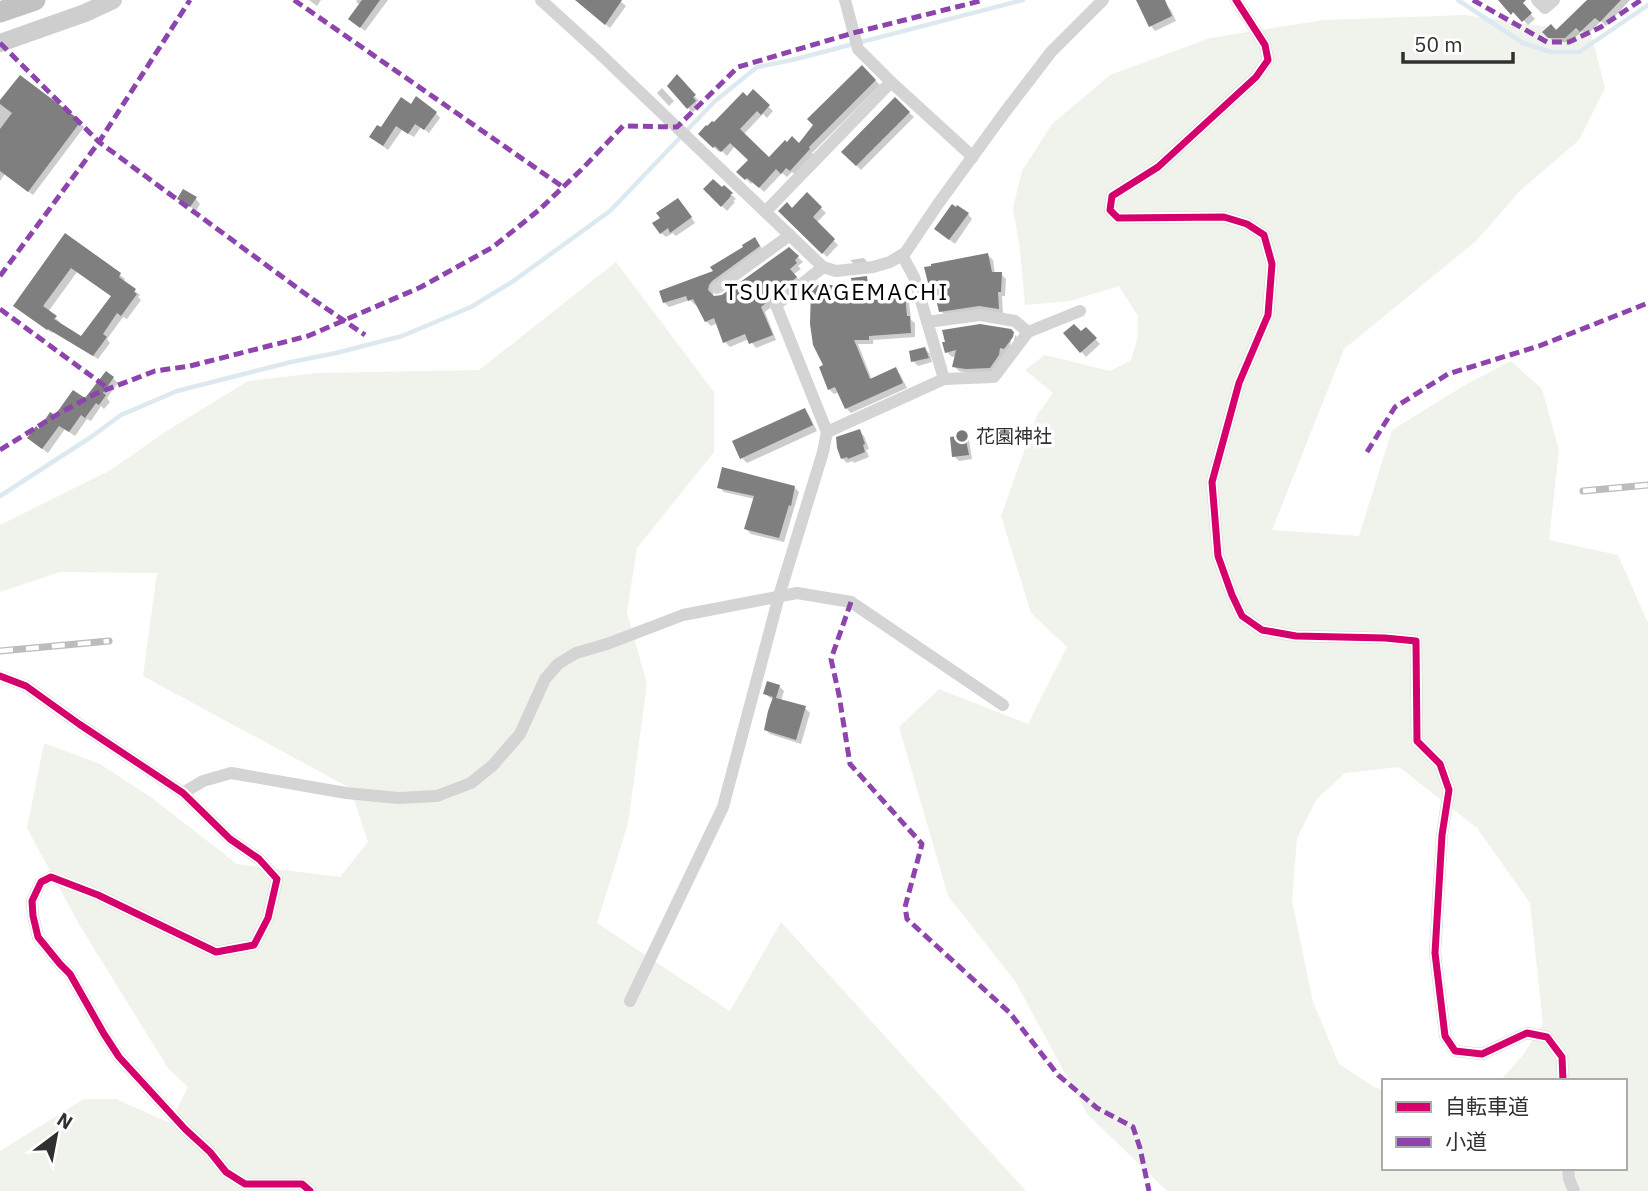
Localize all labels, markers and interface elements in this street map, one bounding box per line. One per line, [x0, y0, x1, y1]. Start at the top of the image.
scale bar [1403, 21, 1513, 65]
text: 50 m [1414, 30, 1463, 58]
district label: TSUKIKAGEMACHI [725, 276, 949, 306]
place label: 花園神社 [976, 424, 1052, 448]
marker: 花園神社 [954, 428, 970, 444]
legend [1382, 1079, 1627, 1170]
text: 自転車道 [1445, 1092, 1529, 1120]
north arrow [21, 1100, 91, 1170]
text: N [53, 1107, 77, 1134]
text: 小道 [1445, 1127, 1487, 1155]

